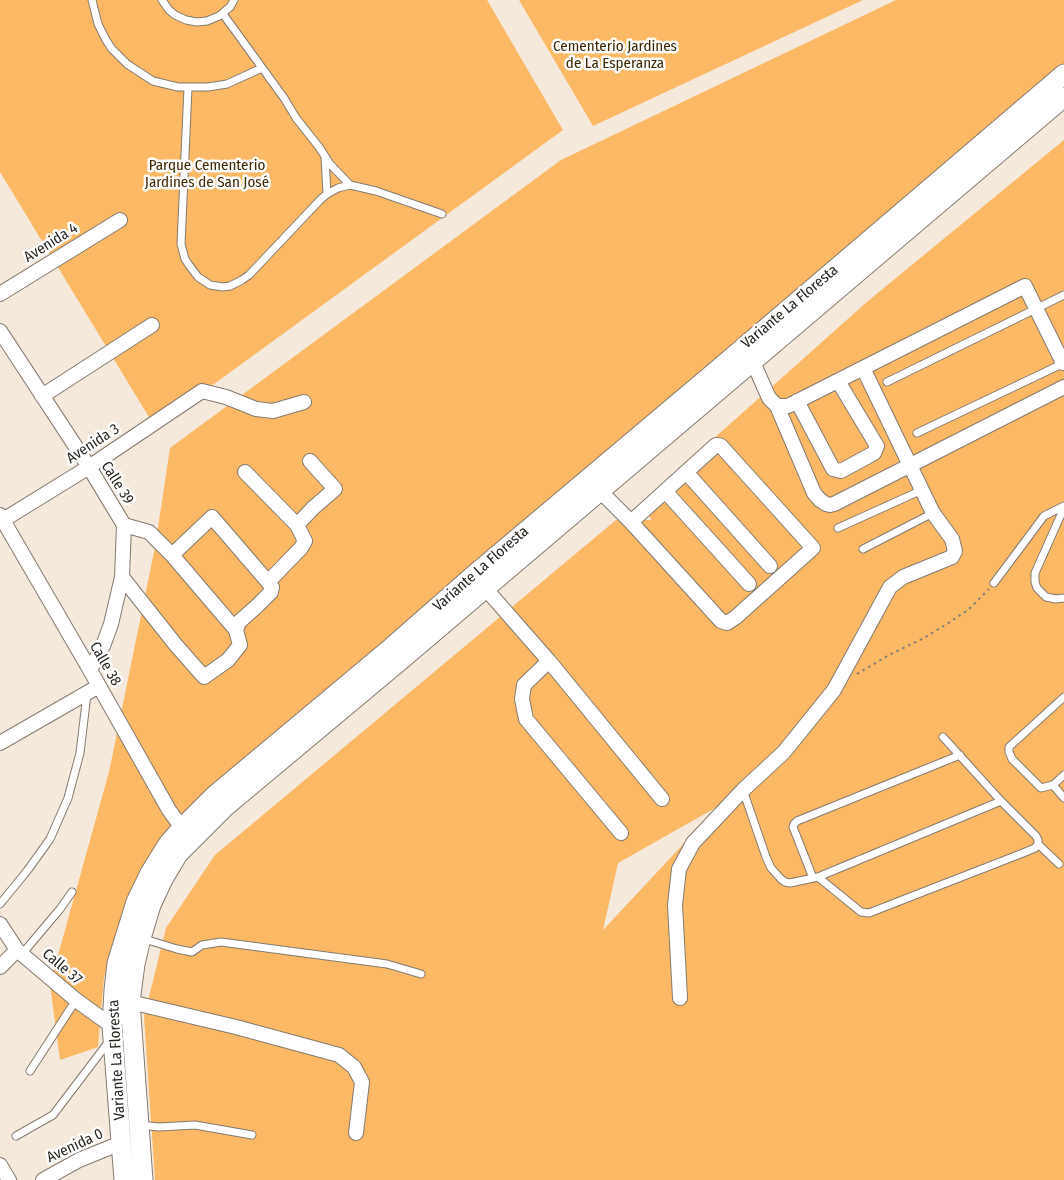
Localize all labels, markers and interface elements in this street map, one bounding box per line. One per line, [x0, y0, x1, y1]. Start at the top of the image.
park label: Cementerio Jardines de La Esperanza [553, 38, 677, 73]
park label: Parque Cementerio Jardines de San José [145, 157, 269, 192]
street label: Avenida 4 [21, 220, 81, 266]
street label: Variante La Floresta [738, 261, 842, 353]
street label: Avenida 3 [63, 420, 123, 468]
street label: Calle 39 [97, 458, 137, 508]
street label: Variante La Floresta [430, 523, 532, 615]
street label: Calle 38 [85, 639, 125, 689]
street label: Calle 37 [39, 945, 85, 989]
street label: Variante La Floresta [105, 999, 129, 1121]
street label: Avenida 0 [44, 1125, 106, 1167]

